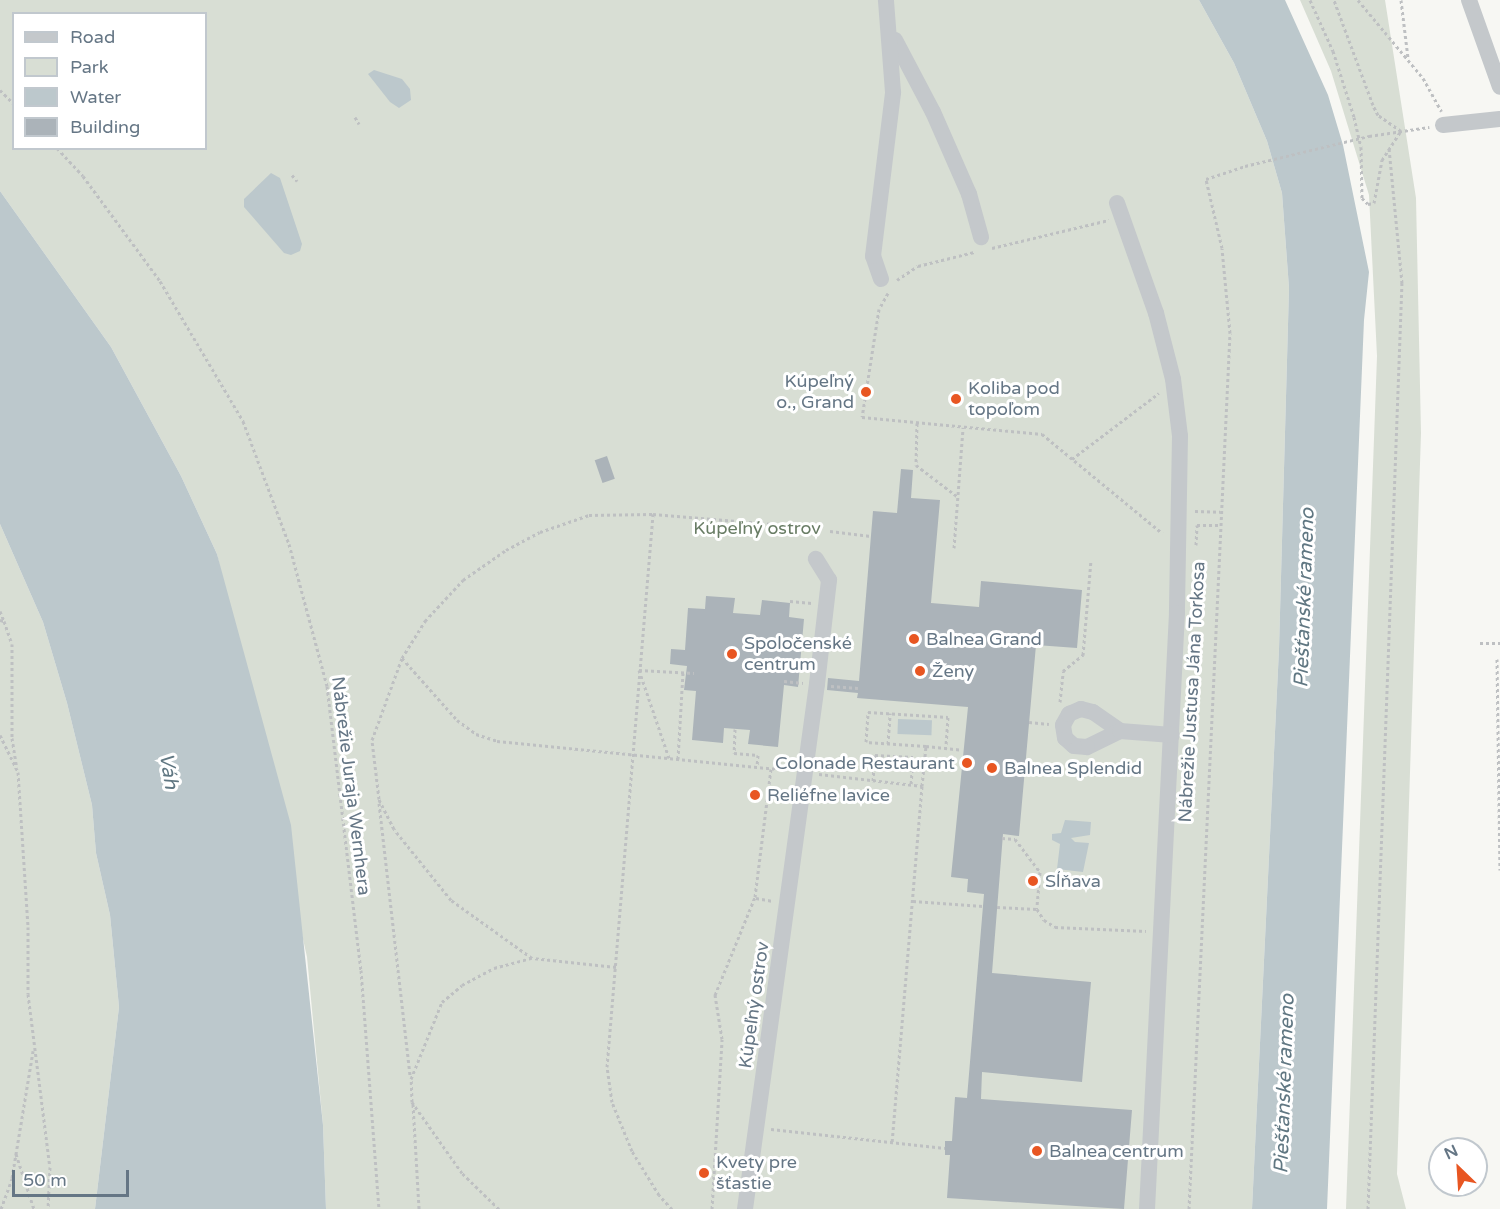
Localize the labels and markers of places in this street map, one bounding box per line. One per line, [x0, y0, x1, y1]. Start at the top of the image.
place label: Kúpeľný o., Grand [776, 371, 854, 413]
place label: Koliba pod topoľom [968, 378, 1060, 420]
marker: Kúpeľný o., Grand [859, 385, 873, 399]
marker: Koliba pod topoľom [949, 392, 963, 406]
place label: Balnea Grand [926, 628, 1042, 650]
marker: Balnea Grand [907, 632, 921, 646]
place label: Spoločenské centrum [744, 633, 852, 676]
marker: Spoločenské centrum [725, 647, 739, 661]
place label: Ženy [932, 660, 974, 682]
marker: Ženy [913, 664, 927, 678]
place label: Colonade Restaurant [775, 752, 955, 774]
marker: Colonade Restaurant [960, 756, 974, 770]
place label: Balnea Splendid [1004, 757, 1142, 779]
marker: Balnea Splendid [985, 761, 999, 775]
place label: Reliéfne lavice [767, 784, 890, 806]
marker: Reliéfne lavice [748, 788, 762, 802]
place label: Sĺňava [1045, 870, 1101, 892]
marker: Sĺňava [1026, 874, 1040, 888]
place label: Balnea centrum [1049, 1140, 1184, 1162]
marker: Balnea centrum [1030, 1144, 1044, 1158]
place label: Kvety pre šťastie [716, 1152, 797, 1194]
marker: Kvety pre šťastie [697, 1166, 711, 1180]

